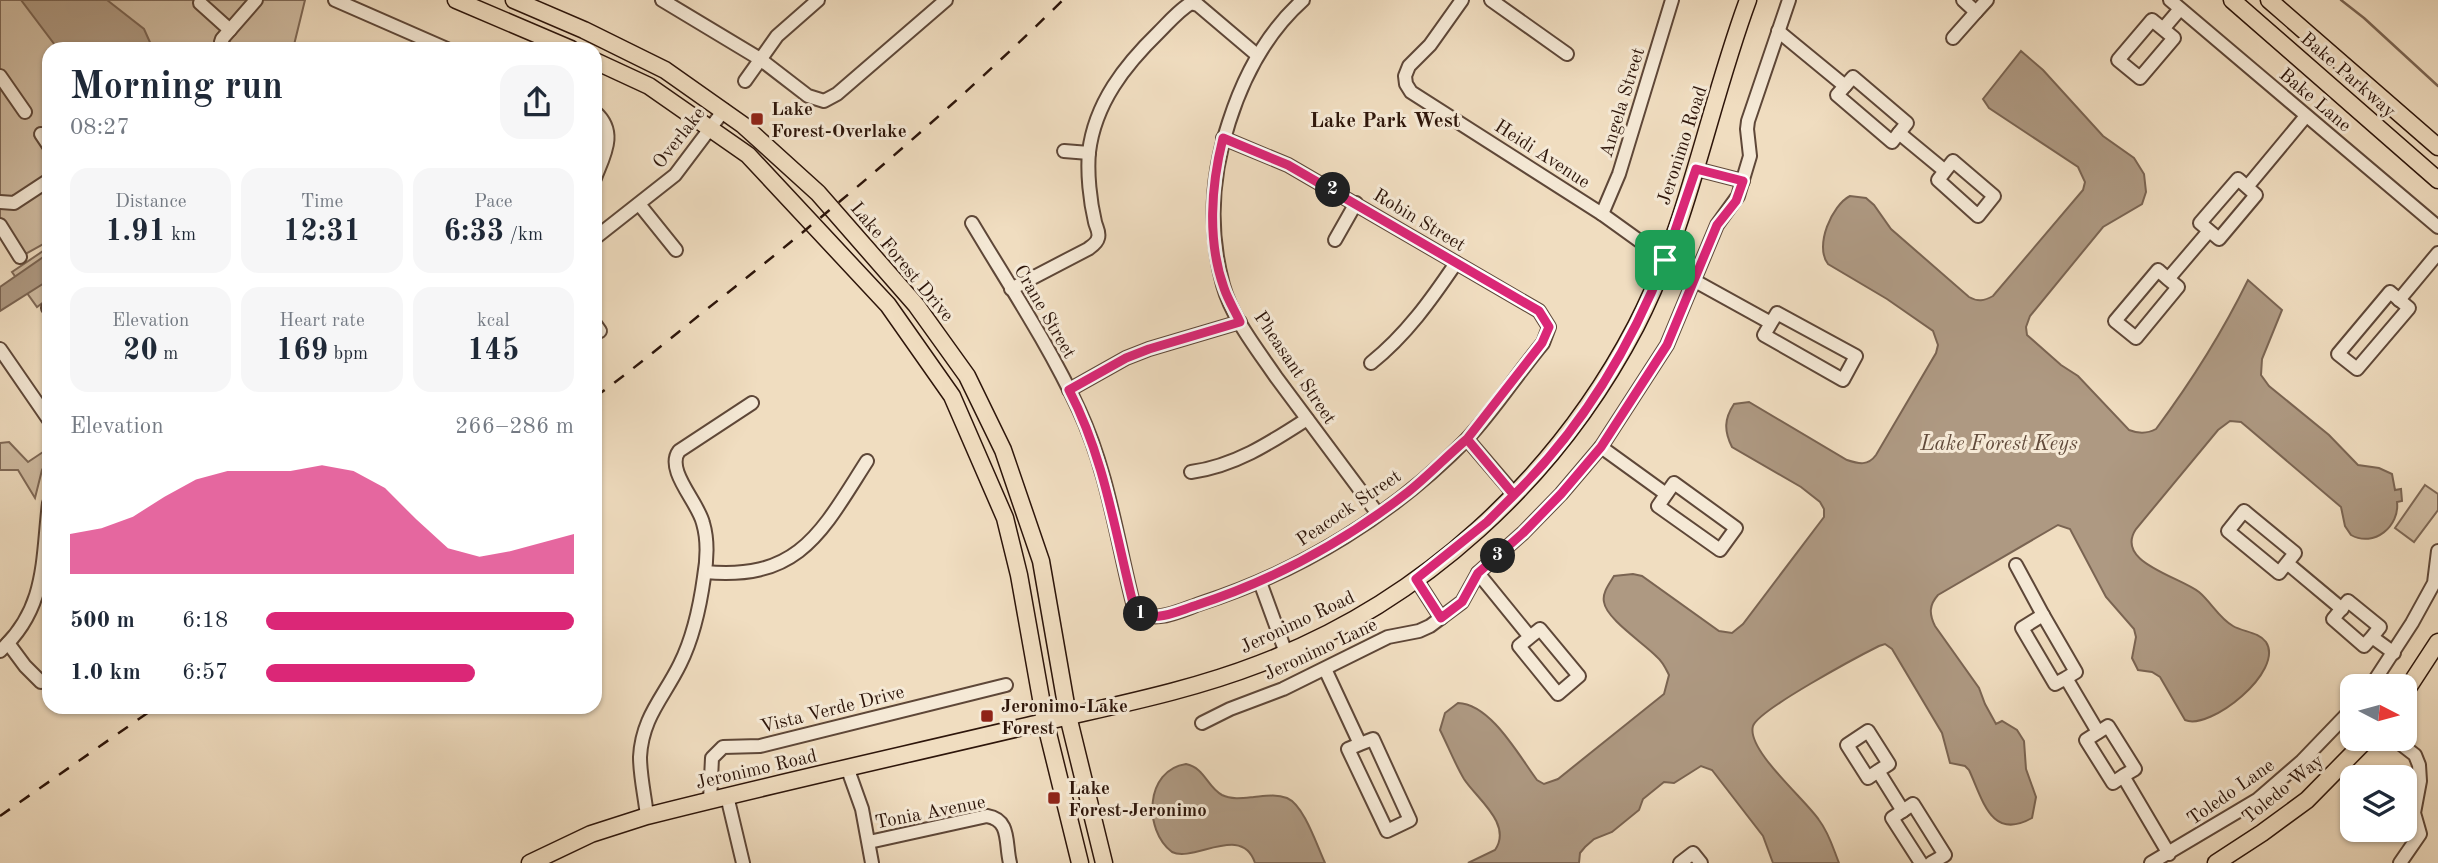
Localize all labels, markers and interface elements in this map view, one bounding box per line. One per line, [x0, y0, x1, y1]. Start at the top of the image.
street label: Bake Parkway [2296, 30, 2398, 122]
street label: Angela Street [1598, 45, 1649, 160]
button: share [500, 65, 574, 139]
street label: Bake Lane [2275, 65, 2354, 136]
text: Morning run [70, 69, 283, 107]
street label: Jeronimo Road [1655, 84, 1712, 208]
place label: Lake Forest-Overlake [771, 101, 907, 142]
street label: Overlake [650, 104, 710, 173]
marker: Lake Forest-Overlake [749, 111, 765, 127]
district label: Lake Park West [1310, 111, 1461, 132]
text: 08:27 [70, 116, 130, 139]
street label: Heidi Avenue [1491, 117, 1593, 193]
pin: 2 [1316, 172, 1350, 208]
text: 2 [1327, 180, 1338, 199]
street label: Robin Street [1369, 186, 1468, 256]
text: Distance [115, 193, 186, 212]
text: Time [301, 193, 343, 212]
text: Pace [474, 193, 513, 212]
street label: Lake Forest Drive [846, 199, 956, 326]
text: 1.91 [105, 217, 166, 247]
text: 12:31 [283, 217, 361, 247]
text: 6:33 [444, 217, 504, 247]
text: km [166, 226, 196, 245]
text: /km [504, 226, 543, 245]
pin [1635, 230, 1695, 290]
icon: arrive [1646, 241, 1684, 279]
street label: Crane Street [1009, 262, 1078, 362]
street label: Pheasant Street [1249, 309, 1339, 428]
text: Elevation [112, 312, 189, 331]
text: Heart rate [279, 312, 365, 331]
text: kcal [477, 312, 510, 331]
text: 20 [123, 336, 158, 366]
text: 169 [276, 336, 328, 366]
text: 145 [467, 336, 519, 366]
text: m [158, 345, 178, 364]
text: bpm [328, 345, 368, 364]
text: Elevation [70, 415, 164, 438]
text: 266–286 m [455, 415, 574, 438]
water label: Lake Forest Keys [1919, 434, 2078, 455]
street label: Peacock Street [1294, 467, 1405, 551]
pin: 3 [1480, 538, 1516, 574]
text: 3 [1492, 546, 1503, 565]
street label: Jeronimo Road [1238, 588, 1358, 658]
pin: 1 [1124, 596, 1158, 632]
text: 1 [1135, 604, 1146, 623]
text: 500 m [70, 609, 135, 632]
text: 6:18 [182, 609, 228, 632]
street label: Jeronimo Lane [1262, 616, 1381, 685]
text: 1.0 km [70, 661, 141, 684]
text: 6:57 [182, 661, 228, 684]
north arrow [2340, 674, 2417, 751]
map controls [2340, 674, 2417, 842]
street label: Vista Verde Drive [759, 683, 906, 737]
place label: Jeronimo-Lake Forest [1001, 698, 1128, 739]
marker: Jeronimo-Lake Forest [979, 708, 995, 724]
street label: Jeronimo Road [694, 747, 819, 794]
street label: Toledo Way [2239, 752, 2328, 828]
street label: Toledo Lane [2184, 756, 2278, 830]
button: layers [2340, 765, 2417, 842]
place label: Lake Forest-Jeronimo [1068, 780, 1207, 821]
marker: Lake Forest-Jeronimo [1046, 790, 1062, 806]
street label: Tonia Avenue [874, 793, 987, 833]

